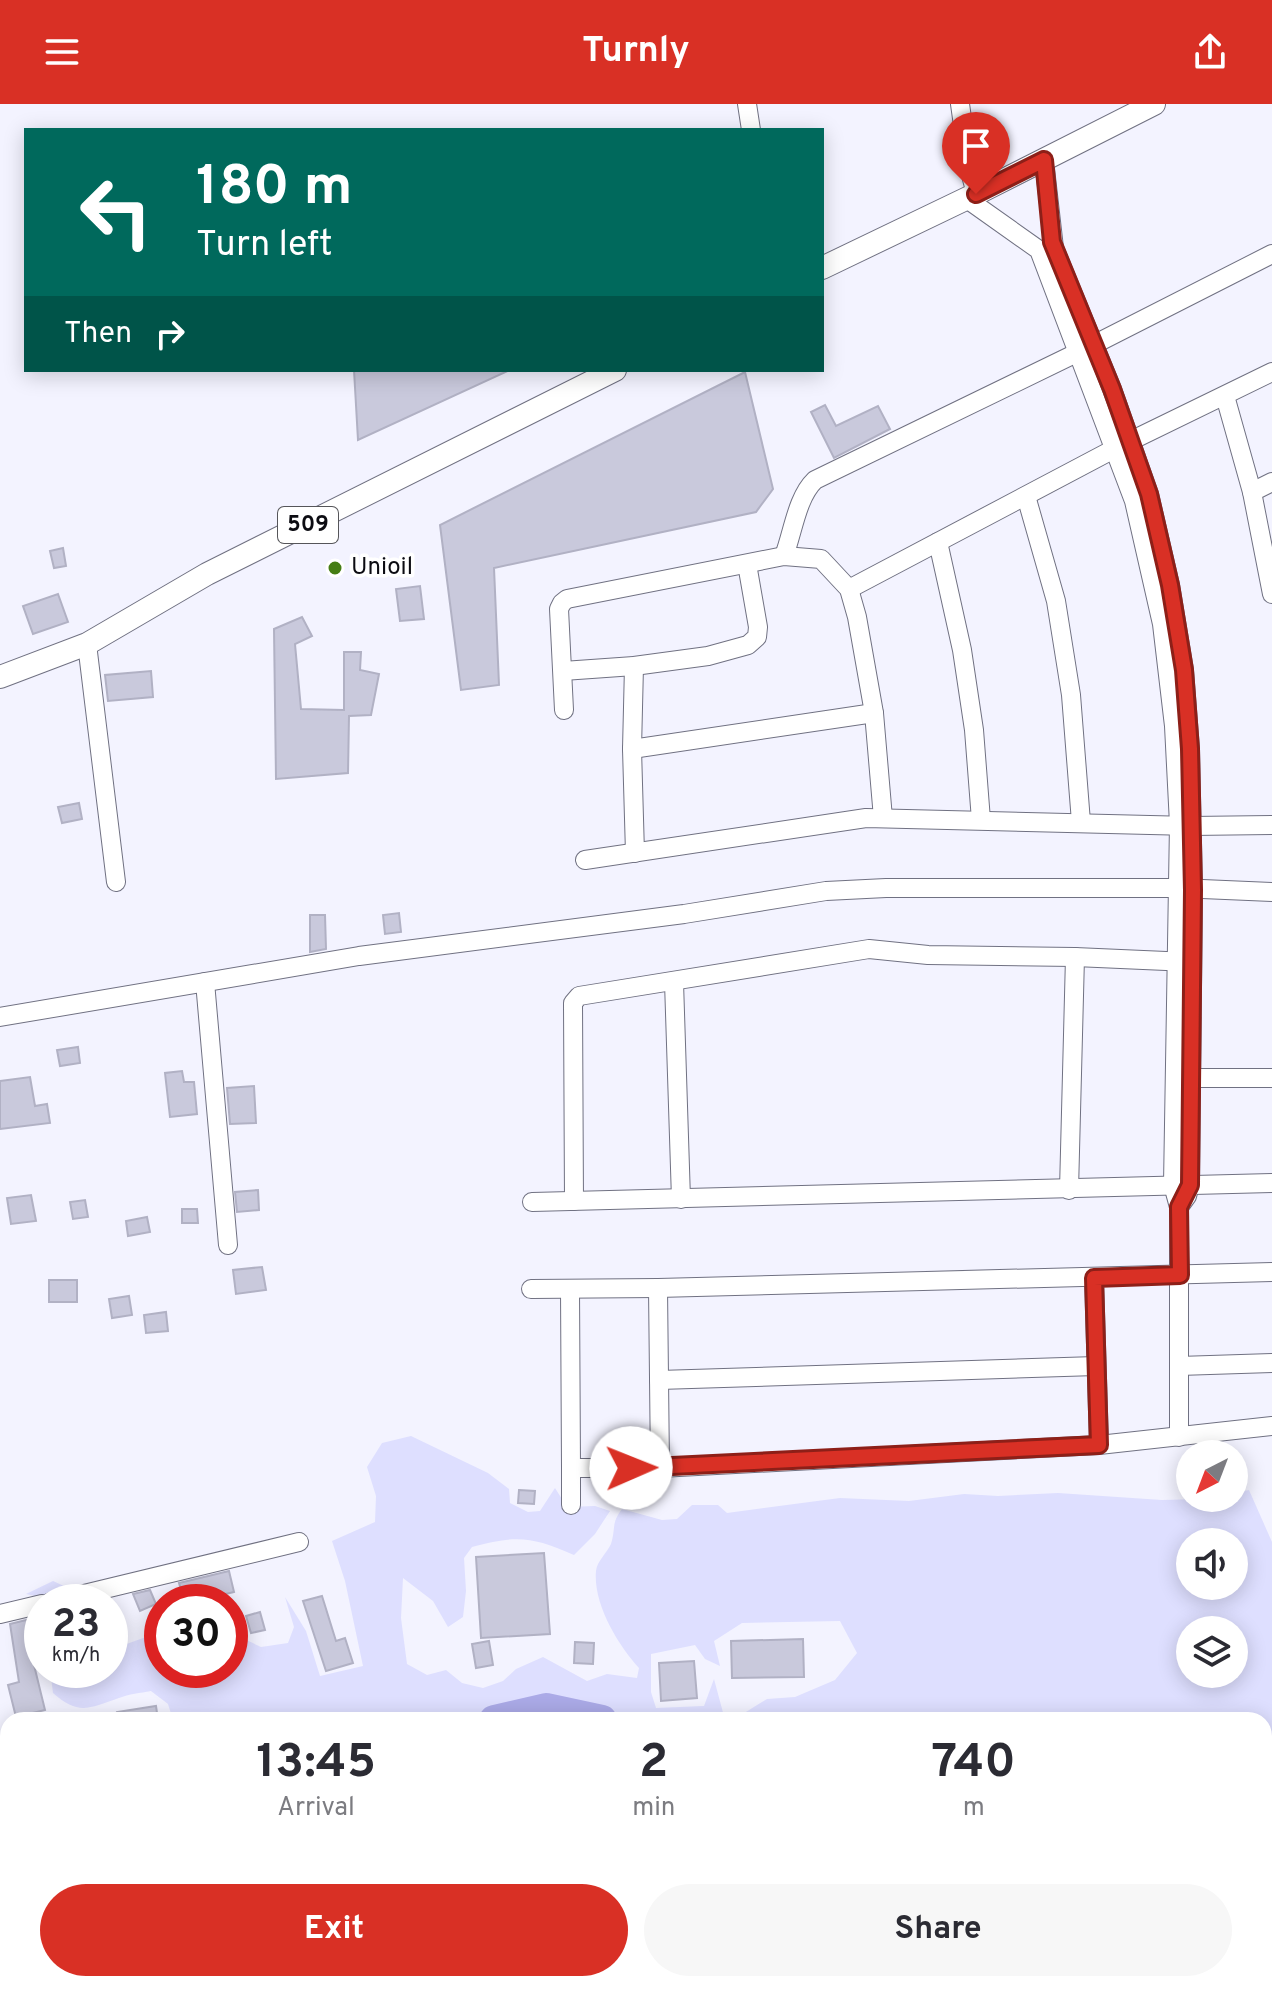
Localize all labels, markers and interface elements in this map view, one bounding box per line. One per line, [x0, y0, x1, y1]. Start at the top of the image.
text: Turnly [582, 29, 690, 75]
icon: menu [40, 30, 84, 74]
icon: share [1188, 30, 1232, 74]
pin [942, 112, 1010, 194]
icon: arrive [954, 124, 998, 168]
text: 180 m [196, 154, 353, 224]
icon: left [64, 160, 168, 264]
text: Turn left [196, 223, 333, 269]
icon: right [148, 312, 192, 356]
text: Then [64, 316, 132, 353]
road number: 509 [278, 507, 338, 543]
place label: Unioil [351, 553, 413, 583]
marker: Unioil [326, 559, 344, 577]
position arrow [589, 1426, 673, 1510]
north arrow [1176, 1440, 1248, 1512]
map controls [1176, 1440, 1248, 1688]
button: sound [1176, 1528, 1248, 1600]
speed limit sign: 30 [144, 1584, 248, 1688]
text: 23 [52, 1601, 100, 1651]
button: layers [1176, 1616, 1248, 1688]
text: km/h [52, 1643, 100, 1669]
text: 13:45 [256, 1734, 376, 1794]
text: 2 [639, 1734, 668, 1794]
text: 740 [932, 1734, 1016, 1794]
text: Arrival [277, 1792, 355, 1825]
text: min [632, 1792, 675, 1825]
text: m [963, 1792, 985, 1825]
button: Exit [40, 1884, 628, 1976]
button: Share [644, 1884, 1232, 1976]

